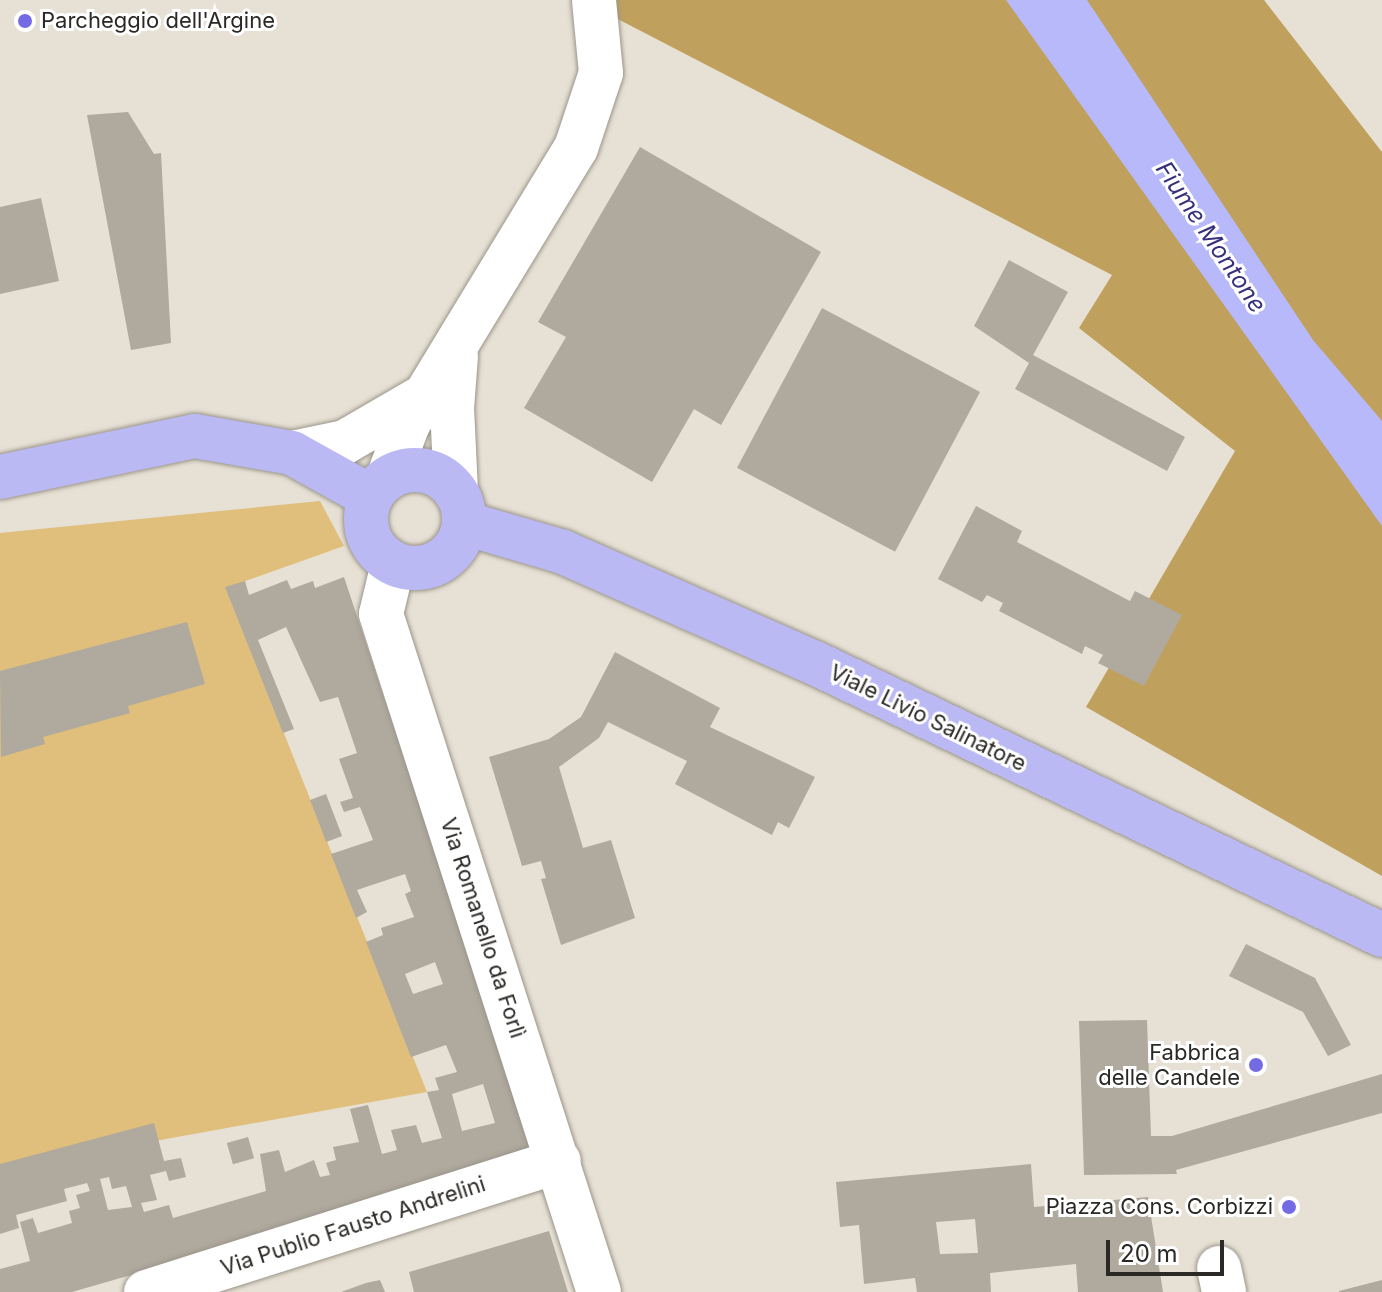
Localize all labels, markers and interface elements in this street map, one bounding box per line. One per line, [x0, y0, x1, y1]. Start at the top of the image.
place label: Parcheggio dell'Argine [41, 8, 275, 34]
marker: Parcheggio dell'Argine [16, 12, 34, 30]
water label: Fiume Montone [1150, 156, 1272, 318]
street label: Viale Livio Salinatore [825, 659, 1031, 777]
street label: Via Romanello da Forlì [435, 814, 531, 1042]
place label: Fabbrica delle Candele [1098, 1039, 1240, 1090]
marker: Fabbrica delle Candele [1247, 1056, 1265, 1074]
street label: Via Publio Fausto Andrelini [217, 1171, 489, 1281]
place label: Piazza Cons. Corbizzi [1046, 1194, 1273, 1220]
marker: Piazza Cons. Corbizzi [1280, 1198, 1298, 1216]
scale bar [1110, 1224, 1228, 1274]
text: 20 m [1120, 1239, 1178, 1268]

